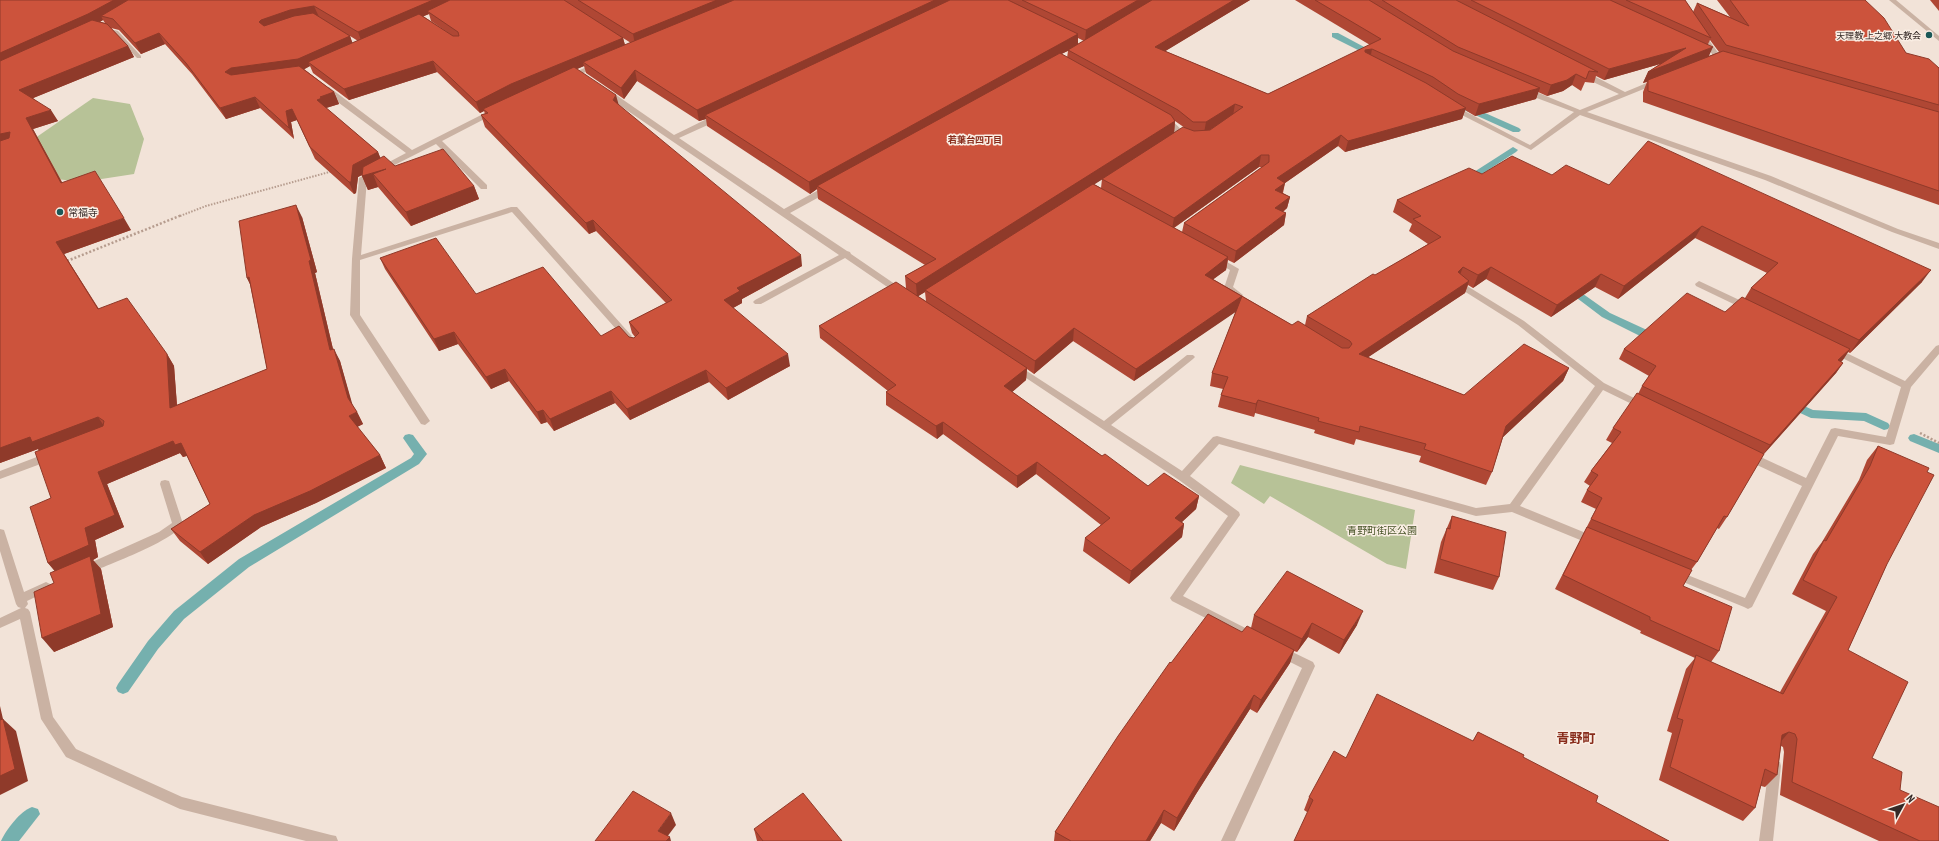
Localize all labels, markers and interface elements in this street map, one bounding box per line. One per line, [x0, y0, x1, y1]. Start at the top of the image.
place label: 天理教 上之郷 大教会 [1836, 30, 1921, 41]
marker: 天理教 上之郷 大教会 [1924, 30, 1934, 40]
district label: 若葉台四丁目 [947, 134, 1002, 145]
place label: 常福寺 [68, 206, 98, 219]
marker: 常福寺 [55, 207, 65, 217]
park label: 青野町街区公園 [1347, 524, 1417, 537]
district label: 青野町 [1556, 730, 1596, 747]
north arrow [1883, 785, 1923, 825]
text: N [1903, 792, 1918, 805]

